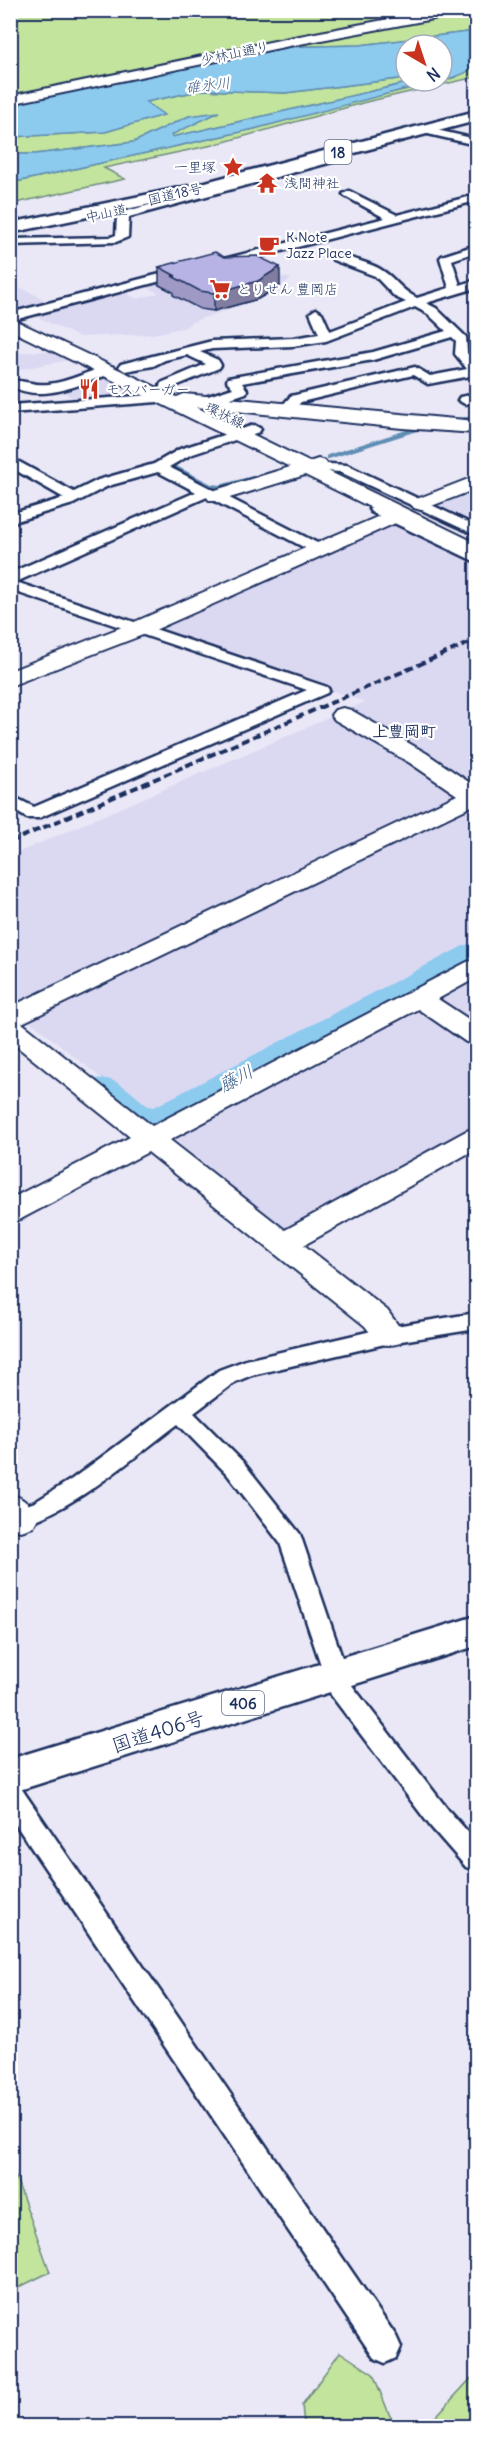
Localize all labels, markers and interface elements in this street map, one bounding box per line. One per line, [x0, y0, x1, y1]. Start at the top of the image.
north arrow [394, 33, 454, 93]
street label: 少林山通り [199, 37, 271, 69]
text: N [423, 63, 444, 86]
water label: 碓氷川 [185, 73, 231, 97]
road number: 18 [324, 140, 352, 164]
place icon: 一里塚 [221, 155, 245, 179]
place label: 一里塚 [174, 158, 216, 176]
temple icon: 浅間神社 [255, 171, 279, 195]
place label: 浅間神社 [284, 174, 340, 192]
street label: 国道18号 [146, 179, 204, 209]
street label: 中山道 [84, 200, 128, 226]
place label: K Note Jazz Place [286, 228, 352, 262]
cafe icon: K Note Jazz Place [257, 233, 281, 257]
supermarket icon: とりせん 豊岡店 [208, 277, 232, 301]
place label: とりせん 豊岡店 [237, 280, 338, 298]
restaurant icon: モスバーガー [77, 377, 101, 401]
place label: モスバーガー [106, 380, 190, 398]
street label: 環状線 [202, 398, 248, 432]
district label: 上豊岡町 [372, 721, 436, 741]
water label: 藤川 [215, 1059, 257, 1097]
road number: 406 [222, 1691, 264, 1715]
street label: 国道406号 [108, 1704, 208, 1758]

